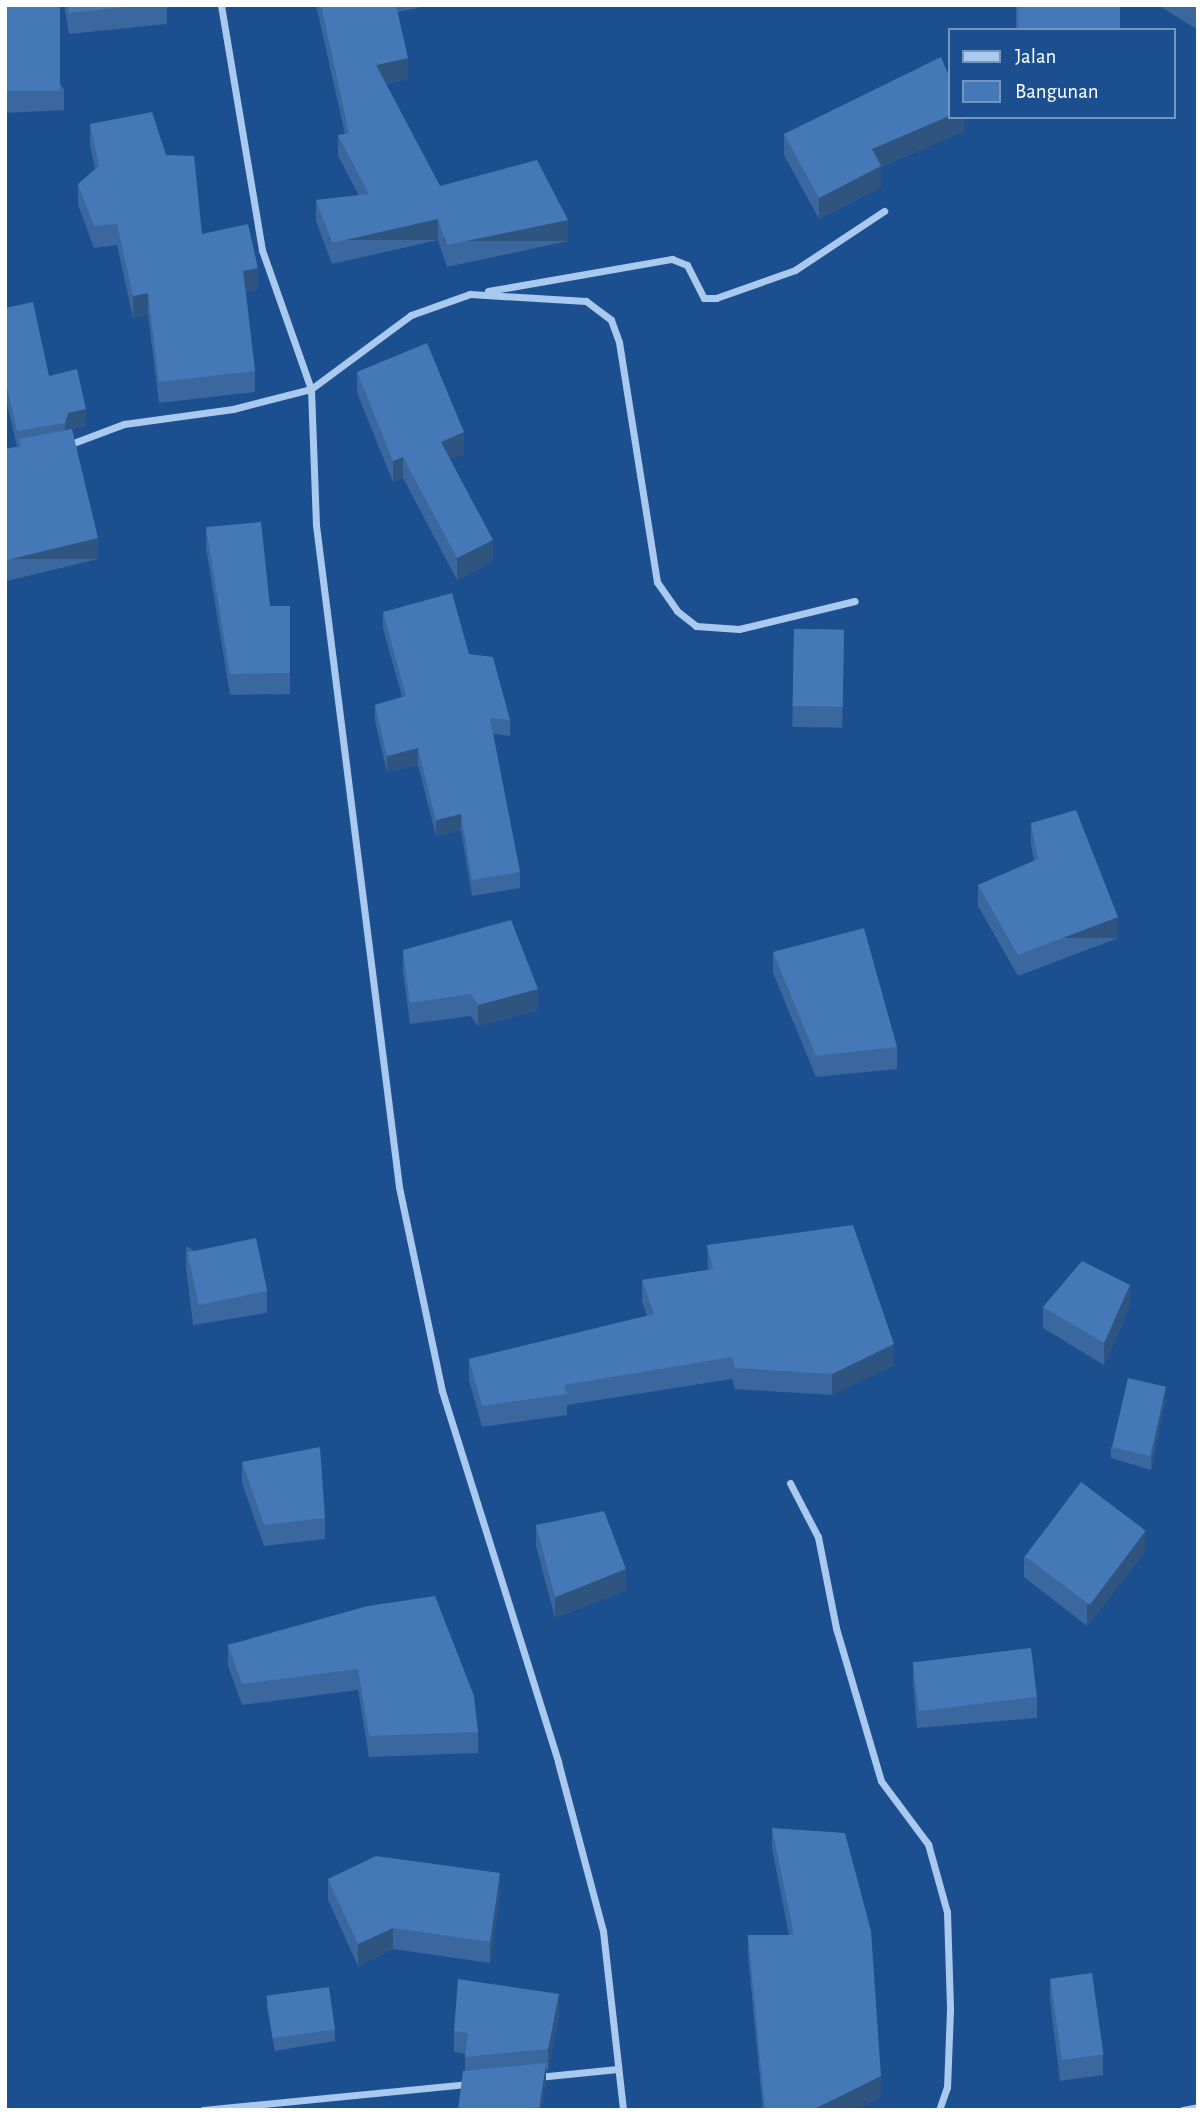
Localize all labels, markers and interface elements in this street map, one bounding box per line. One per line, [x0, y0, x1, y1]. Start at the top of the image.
legend [948, 28, 1175, 119]
text: Jalan [1015, 46, 1056, 67]
text: Bangunan [1015, 81, 1099, 102]

